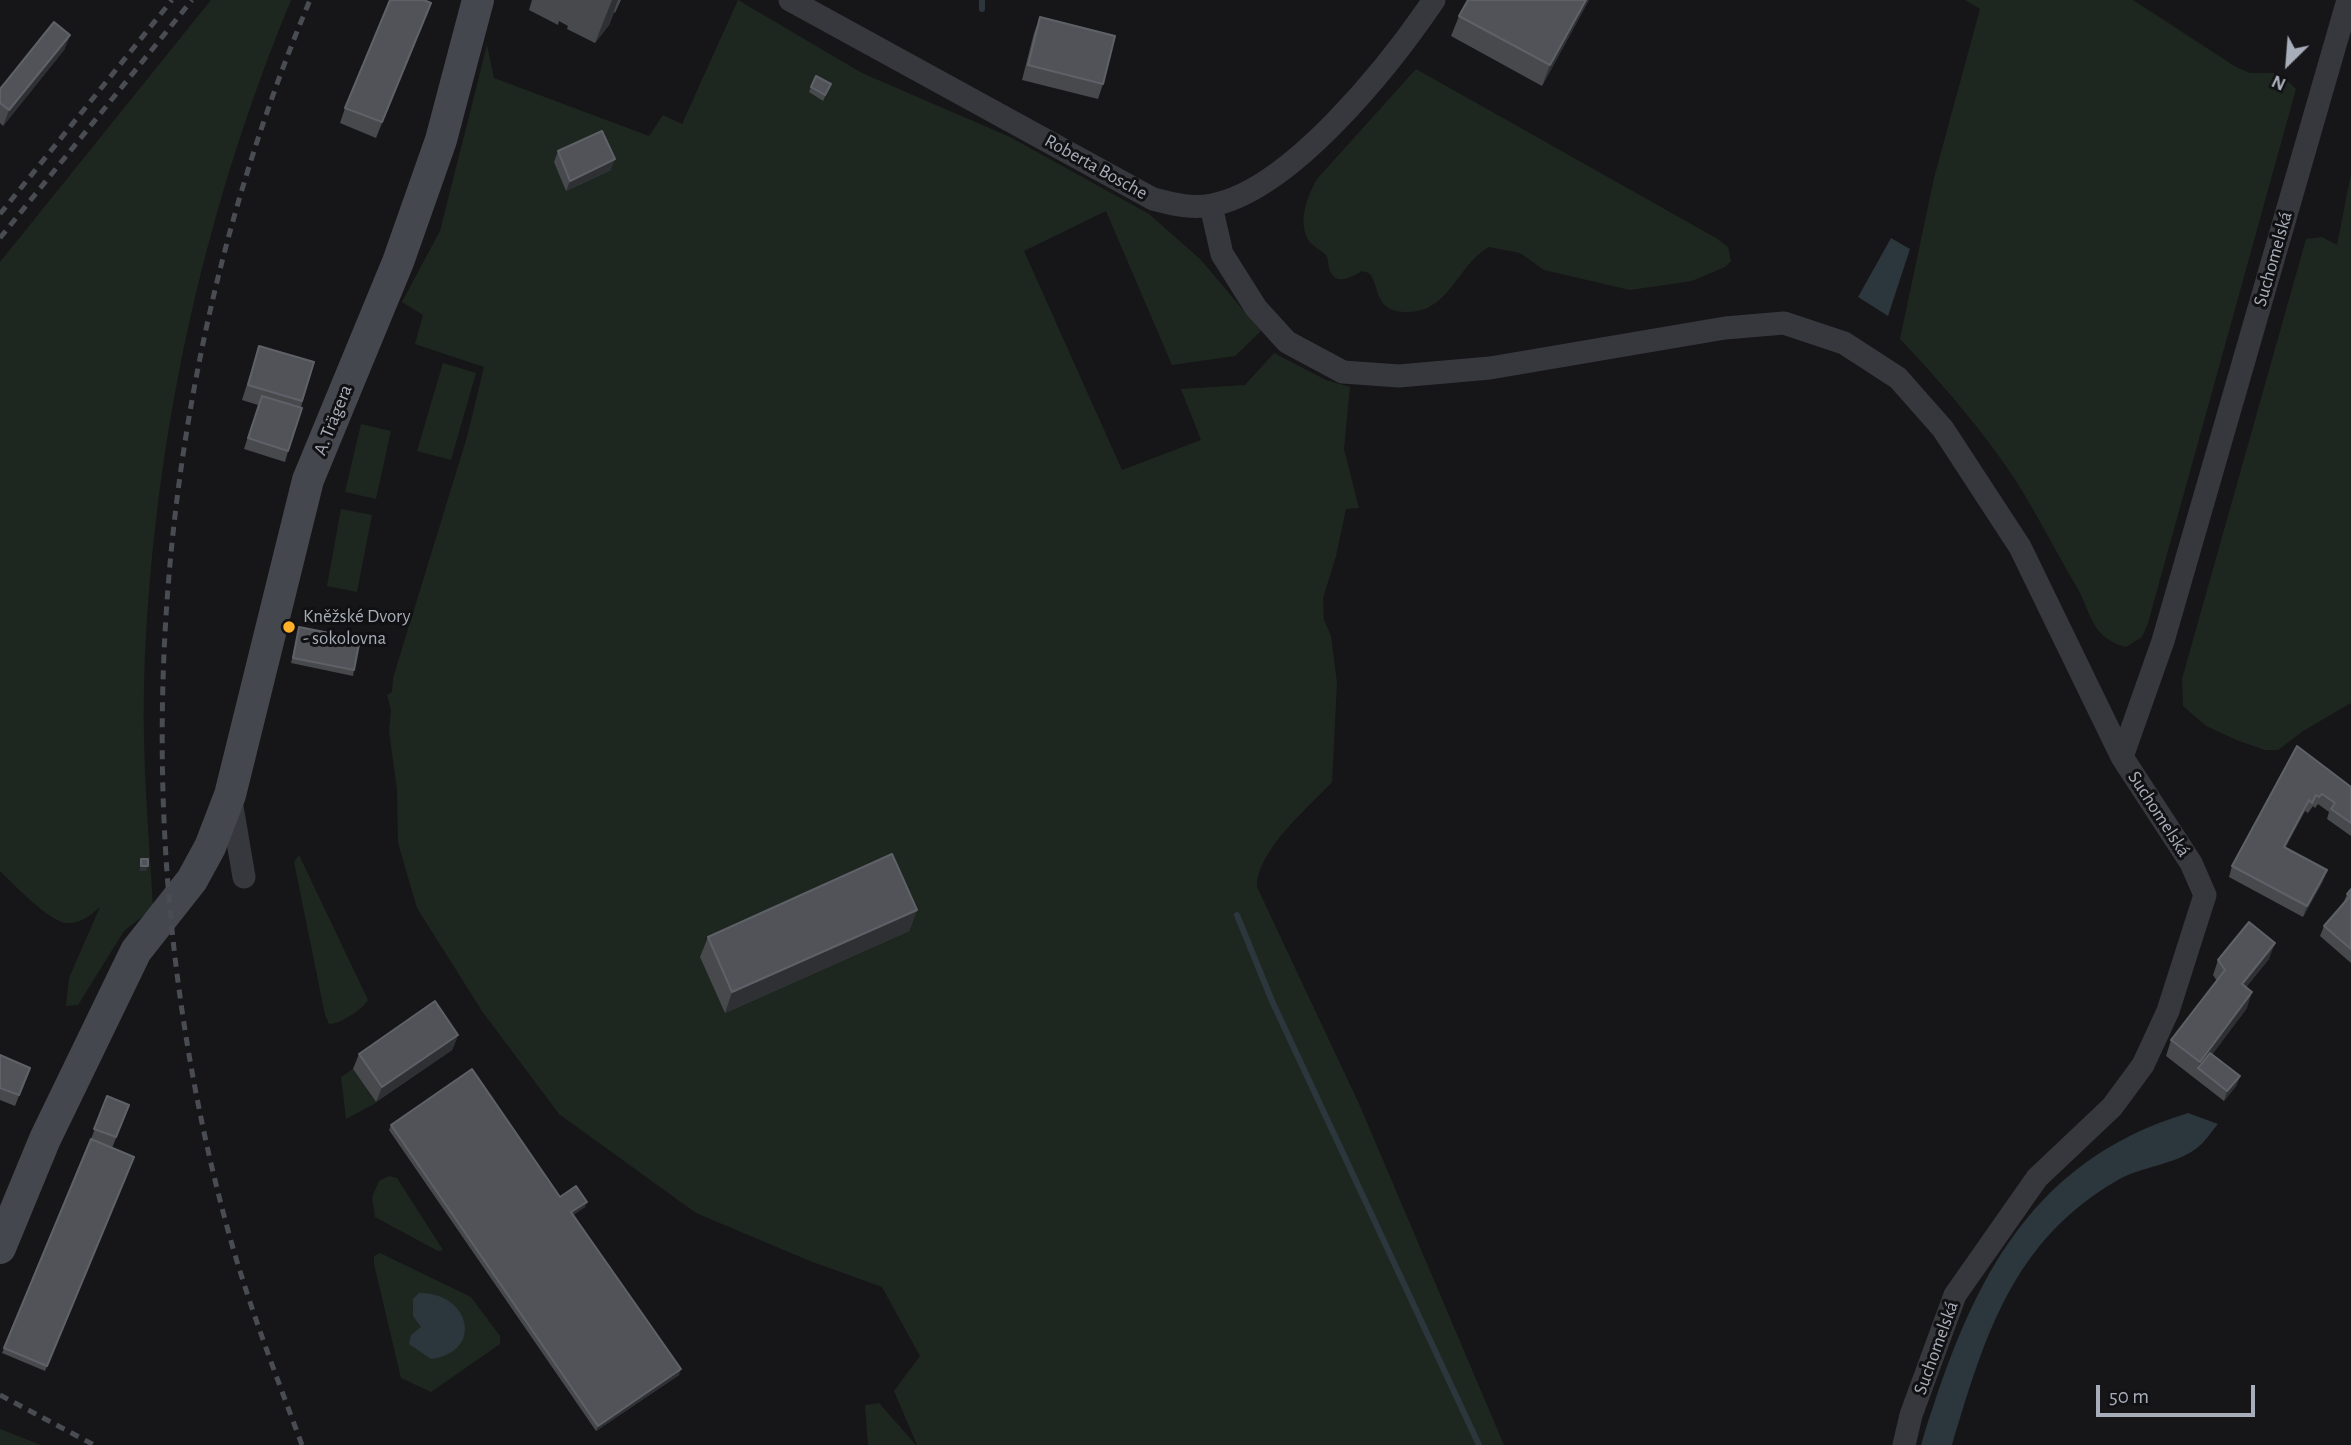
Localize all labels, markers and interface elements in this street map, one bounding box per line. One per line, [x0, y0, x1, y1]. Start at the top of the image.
north arrow [2253, 28, 2323, 98]
text: N [2269, 71, 2289, 94]
street label: Roberta Bosche [1041, 129, 1151, 205]
street label: Suchomelská [2249, 209, 2297, 309]
street label: A. Trägera [309, 381, 357, 459]
place label: Kněžské Dvory - sokolovna [303, 605, 411, 649]
marker: Kněžské Dvory - sokolovna [281, 619, 297, 635]
street label: Suchomelská [2123, 767, 2195, 861]
street label: Suchomelská [1909, 1298, 1963, 1398]
scale bar [2099, 1372, 2258, 1416]
text: 50 m [2109, 1386, 2149, 1407]

